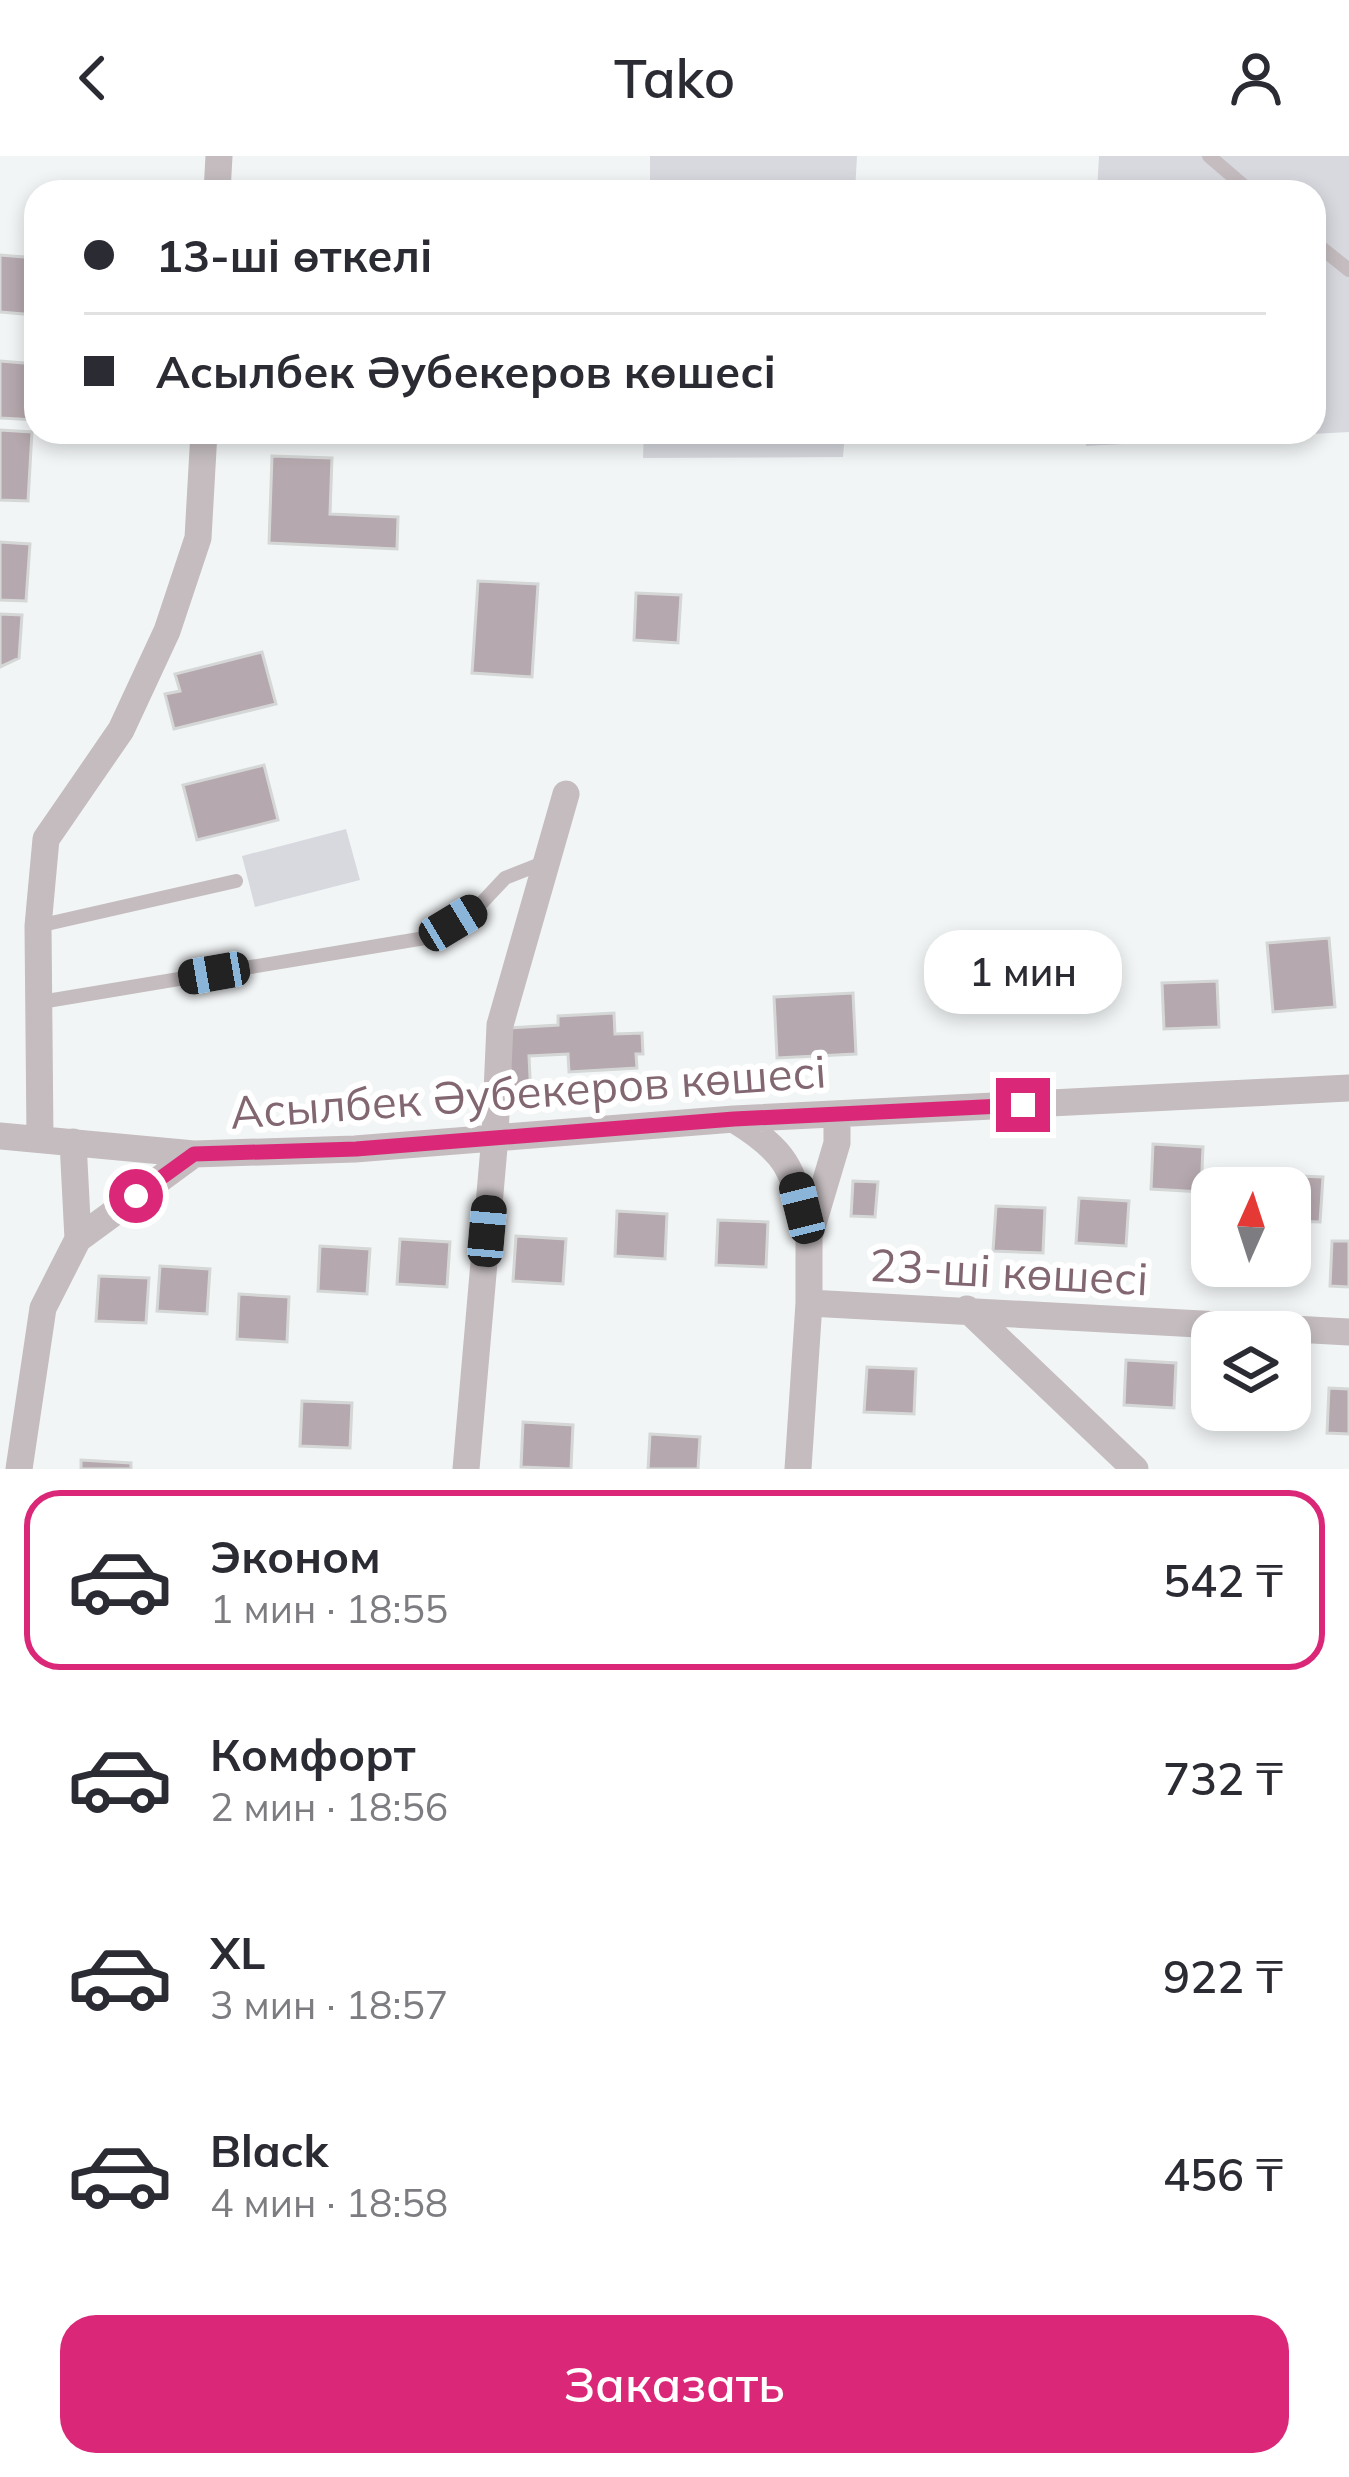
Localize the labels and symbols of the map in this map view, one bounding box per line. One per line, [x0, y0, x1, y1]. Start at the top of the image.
car [413, 889, 493, 957]
callout: 1 мин [924, 931, 1122, 1015]
car [175, 949, 253, 997]
street label: Асылбек Әубекеров көшесі [228, 1042, 828, 1140]
route end [996, 1078, 1050, 1132]
north arrow [1191, 1167, 1311, 1287]
route start [109, 1169, 163, 1223]
car [776, 1169, 828, 1247]
car [466, 1194, 508, 1268]
street label: 23-ші көшесі [868, 1236, 1150, 1306]

